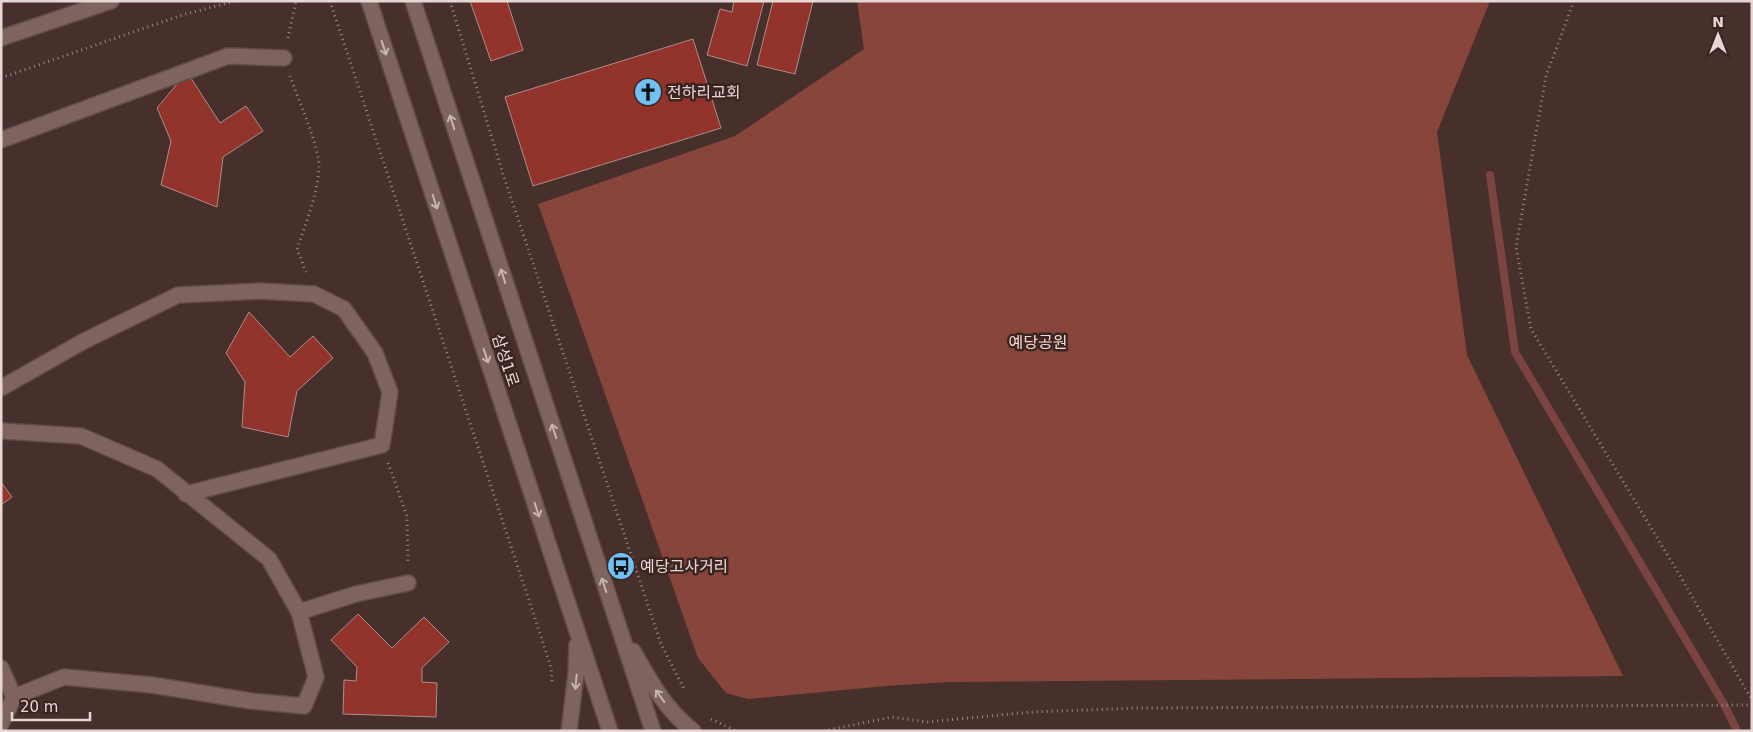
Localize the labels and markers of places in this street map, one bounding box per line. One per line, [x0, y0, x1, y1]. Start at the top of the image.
church icon: 전하리교회 [633, 77, 663, 107]
place label: 전하리교회 [667, 83, 741, 102]
bus stop icon: 예당고사거리 [606, 551, 636, 581]
place label: 예당고사거리 [640, 557, 728, 576]

